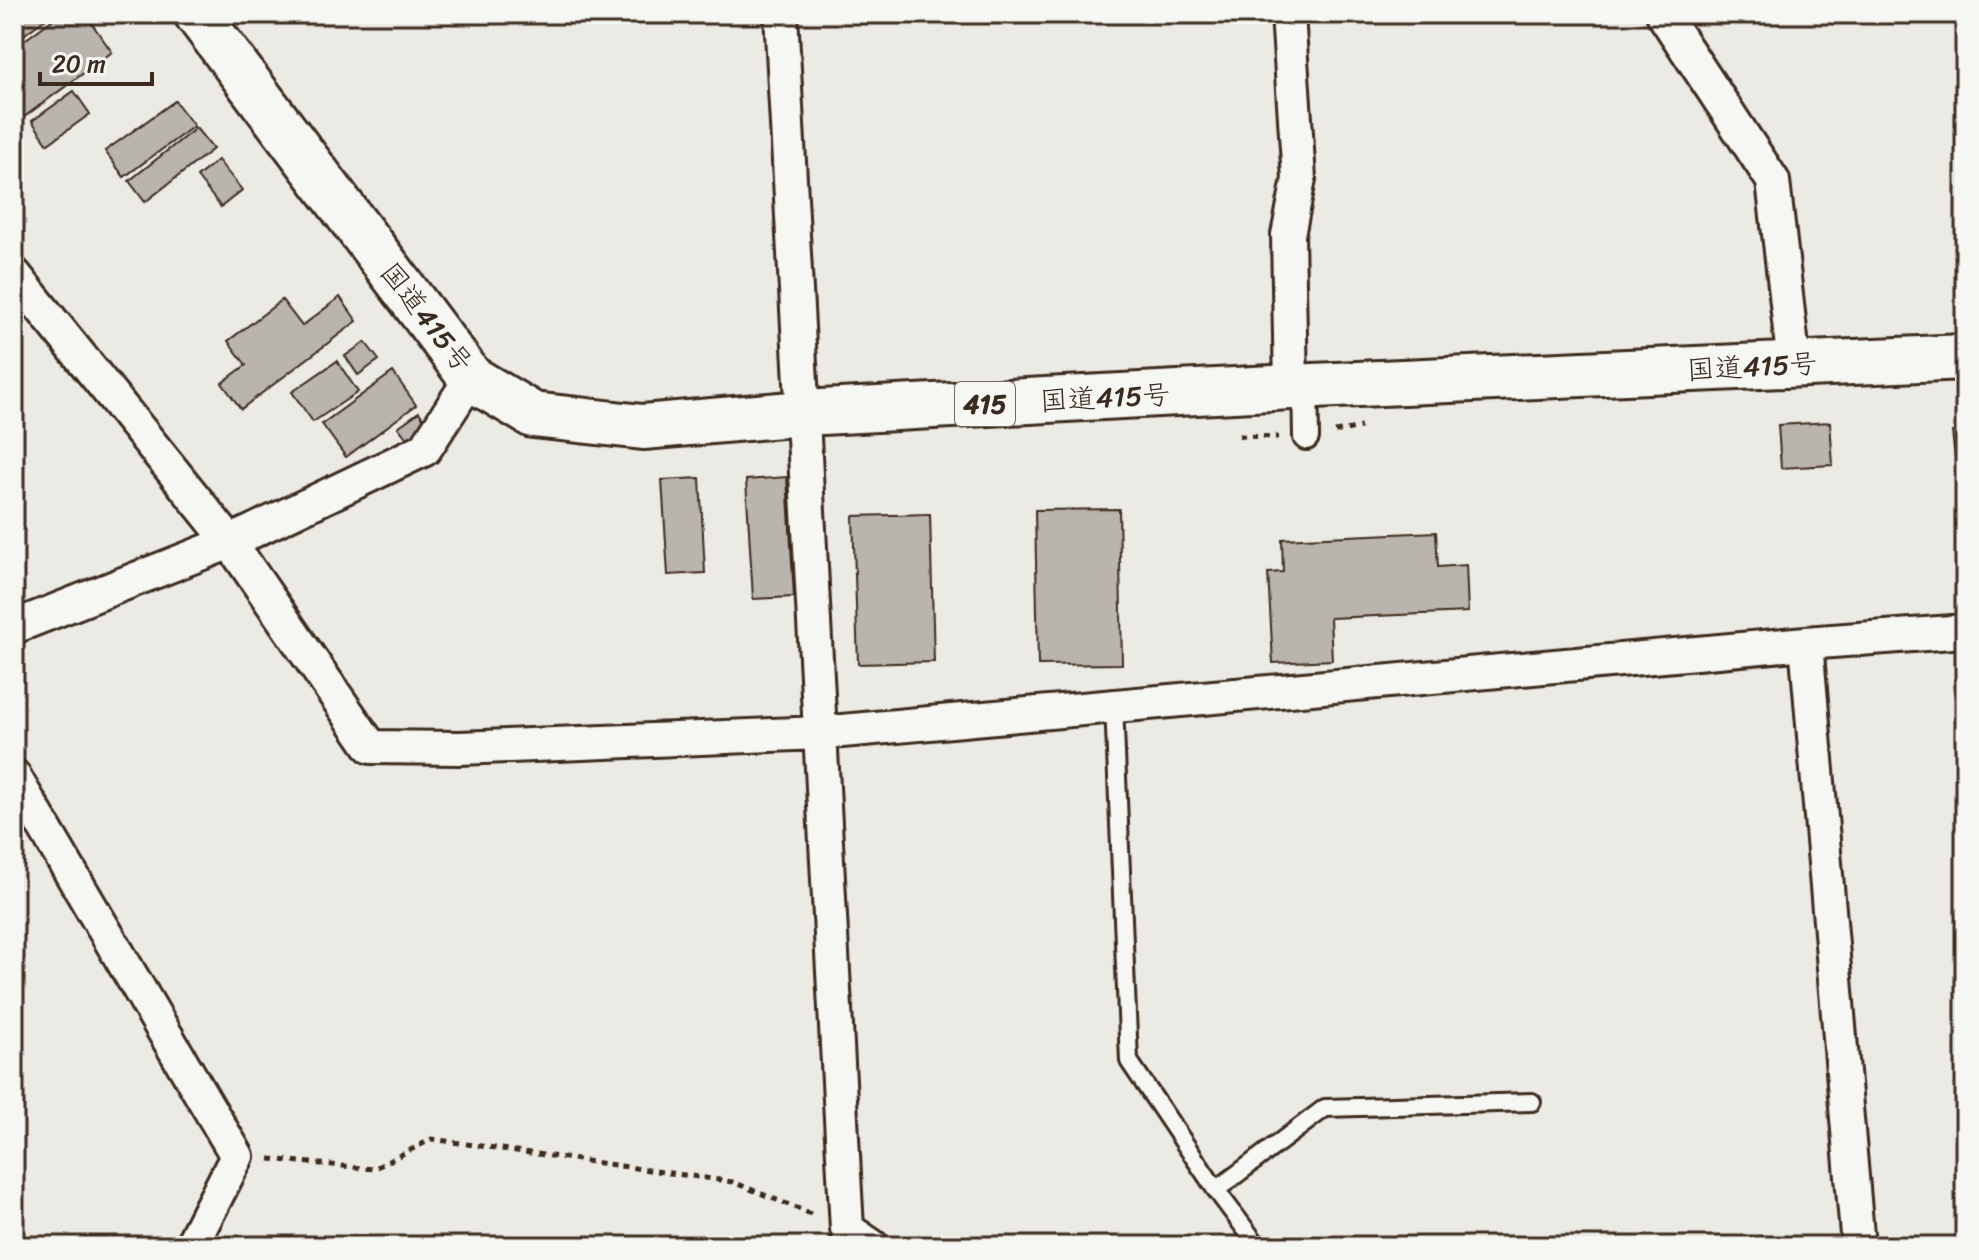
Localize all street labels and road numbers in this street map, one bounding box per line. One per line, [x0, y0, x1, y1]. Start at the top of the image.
street label: 国道415号 [367, 251, 486, 384]
street label: 国道415号 [1686, 339, 1819, 394]
street label: 国道415号 [1039, 370, 1172, 425]
road number: 415 [955, 382, 1015, 426]

